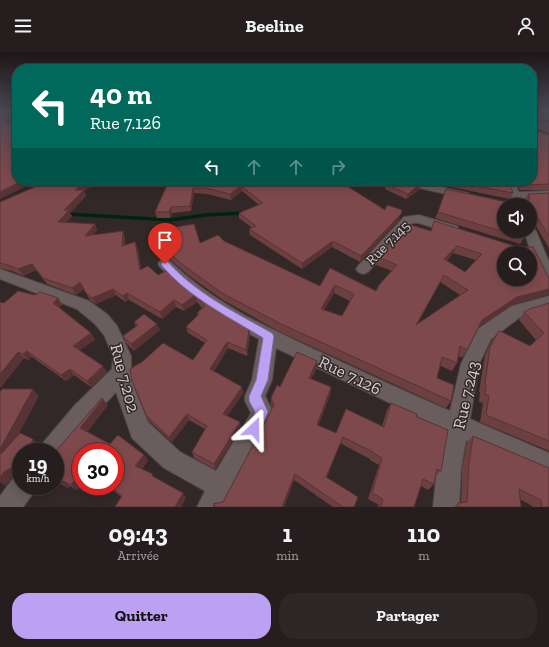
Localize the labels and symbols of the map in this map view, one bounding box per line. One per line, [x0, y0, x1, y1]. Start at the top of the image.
street label: Rue 7.145 [362, 217, 414, 269]
pin [148, 223, 182, 264]
street label: Rue 7.202 [106, 342, 144, 415]
street label: Rue 7.126 [315, 351, 385, 399]
street label: Rue 7.243 [449, 359, 483, 431]
position arrow [233, 408, 275, 450]
speed limit sign: 30 [72, 443, 124, 495]

